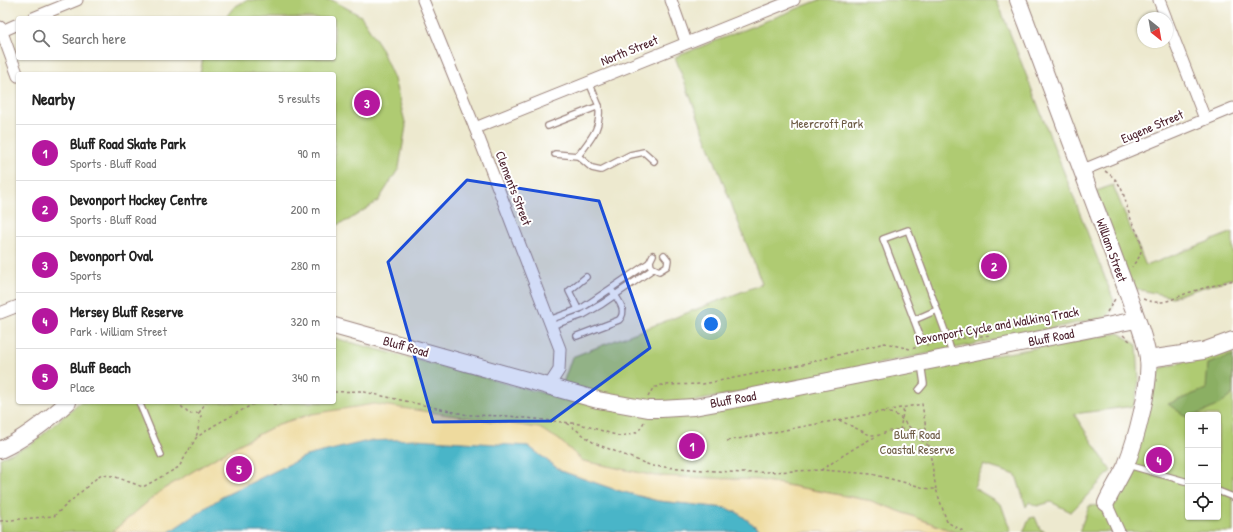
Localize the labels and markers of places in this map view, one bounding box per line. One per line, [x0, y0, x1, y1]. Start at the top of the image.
pin: 3 [354, 88, 380, 118]
pin: 2 [981, 251, 1007, 281]
pin: 1 [679, 431, 705, 461]
pin: 4 [1146, 445, 1172, 475]
pin: 5 [226, 454, 252, 484]

